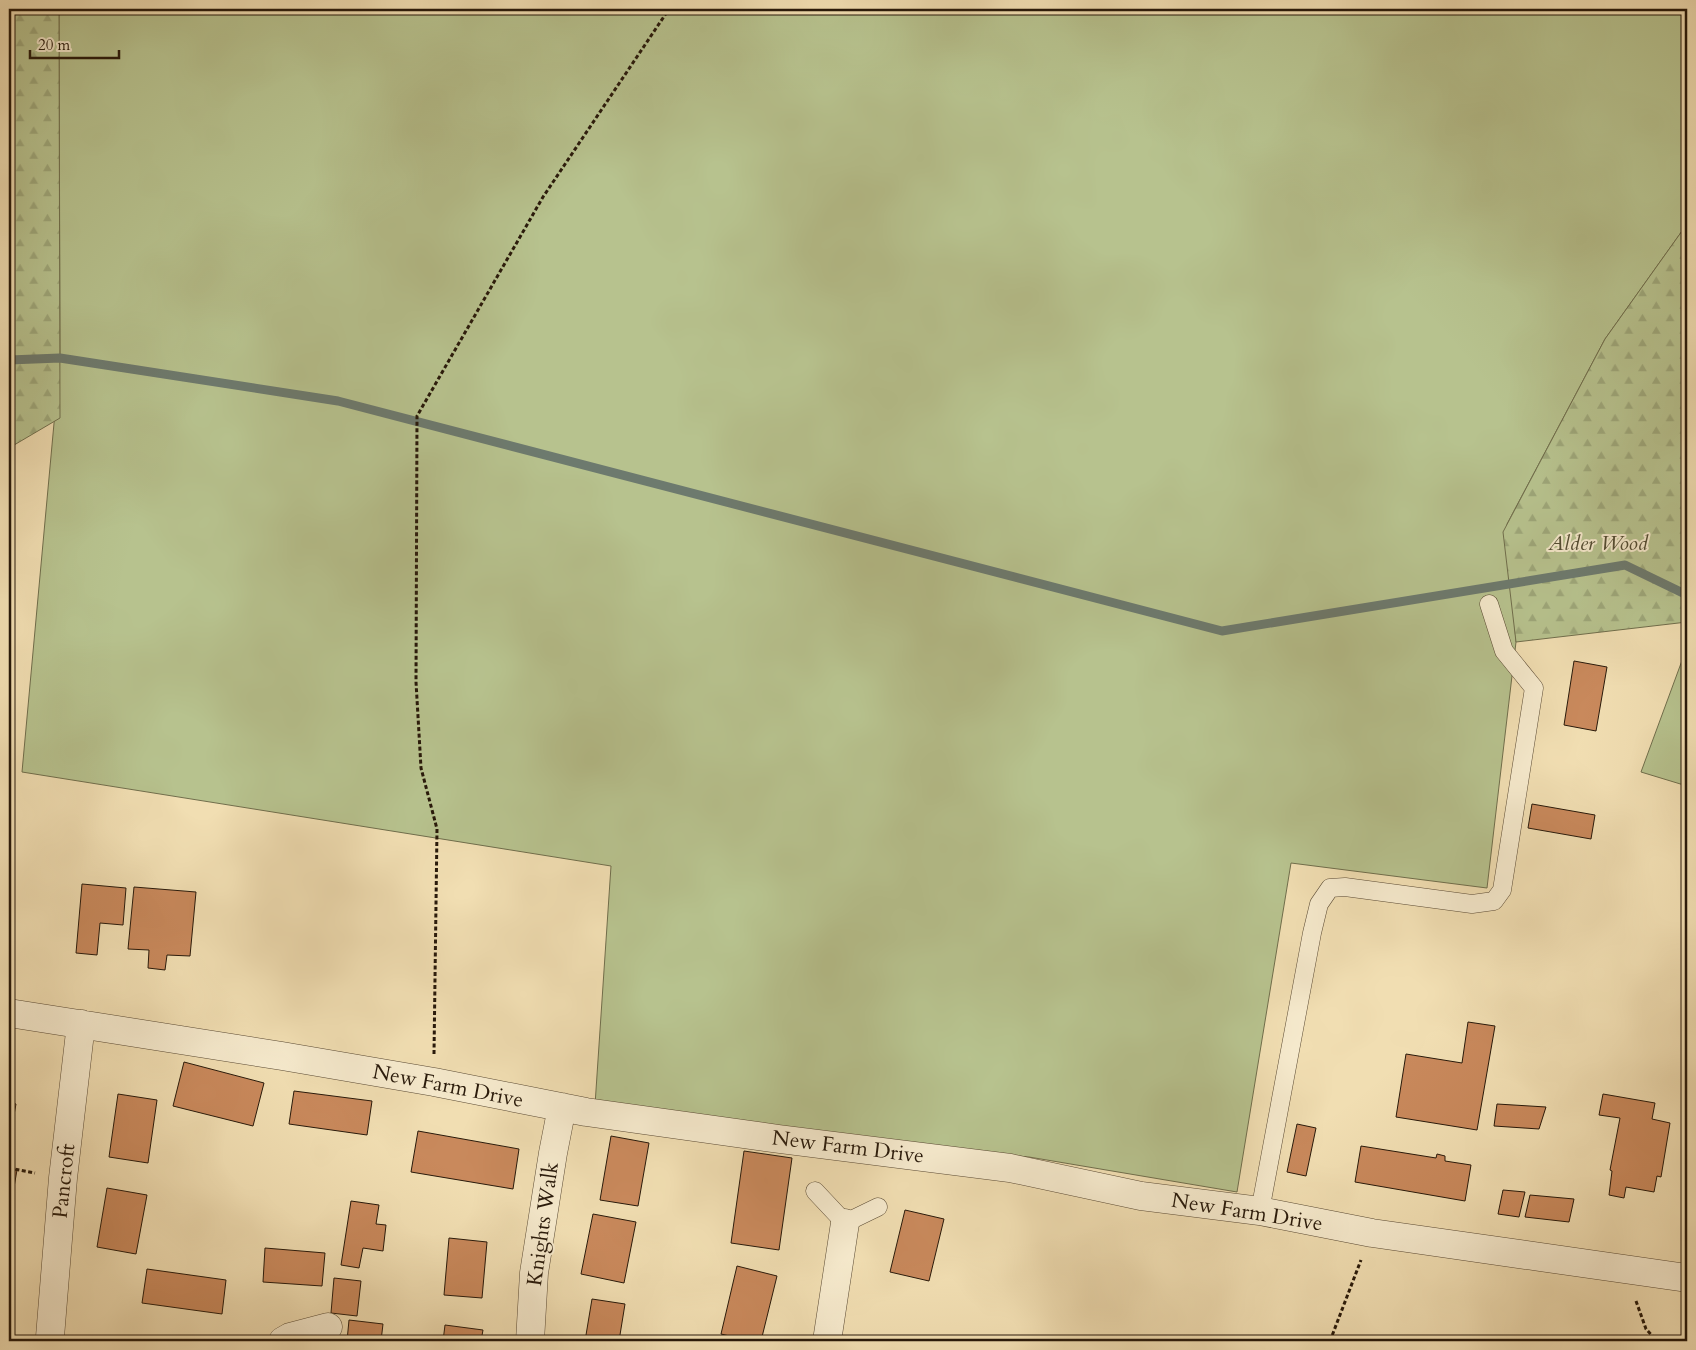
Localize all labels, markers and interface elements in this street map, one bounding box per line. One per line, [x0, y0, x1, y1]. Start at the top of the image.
scale bar [30, 28, 119, 60]
text: 20 m [38, 35, 70, 55]
park label: Alder Wood [1547, 529, 1649, 558]
street label: New Farm Drive [370, 1057, 526, 1115]
street label: New Farm Drive [770, 1123, 926, 1171]
street label: Pancroft [46, 1142, 82, 1220]
street label: Knights Walk [520, 1159, 566, 1288]
street label: New Farm Drive [1169, 1186, 1325, 1238]

